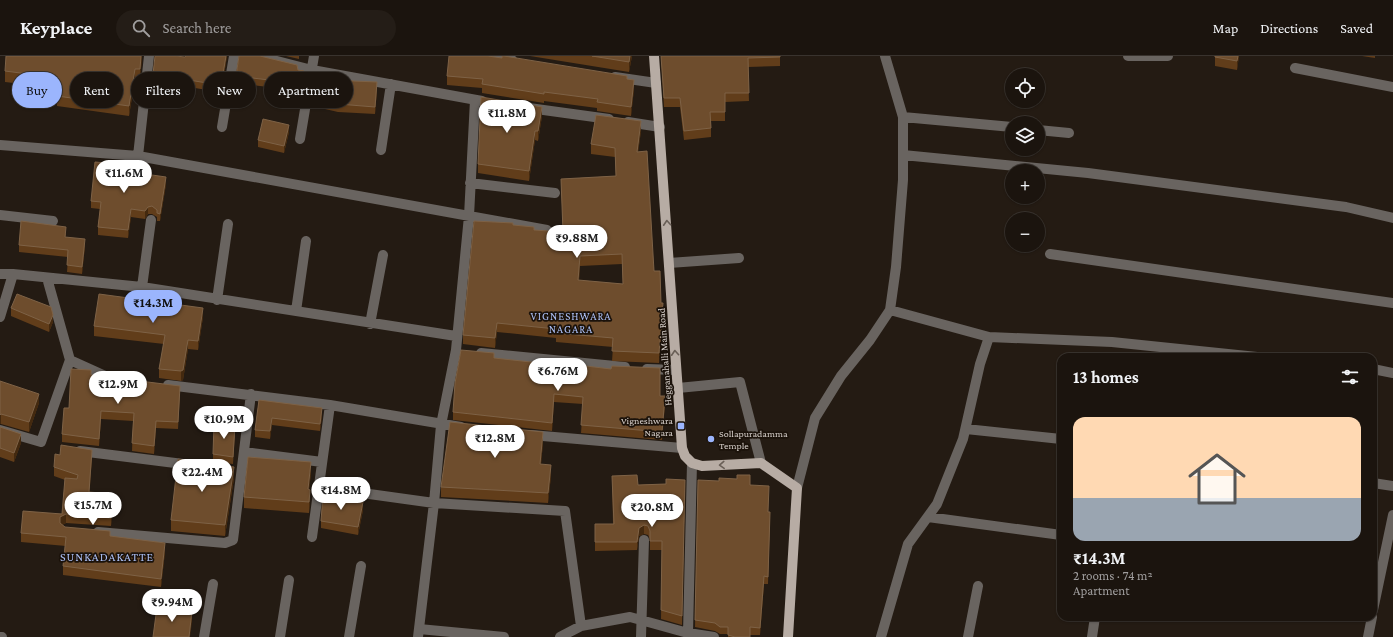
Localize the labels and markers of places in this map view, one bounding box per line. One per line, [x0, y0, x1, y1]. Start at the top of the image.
pin: ₹11.8M [474, 100, 540, 134]
pin: ₹11.6M [91, 160, 157, 194]
pin: ₹9.88M [544, 225, 610, 259]
pin: ₹14.3M [120, 290, 186, 324]
pin: ₹6.76M [525, 358, 591, 392]
pin: ₹12.9M [85, 371, 151, 405]
pin: ₹10.9M [191, 406, 257, 440]
place label: Vigneshwara Nagara [621, 415, 673, 438]
marker: Vigneshwara Nagara [676, 421, 686, 431]
pin: ₹12.8M [462, 425, 528, 459]
place label: Sollapuradamma Temple [719, 428, 788, 451]
marker: Sollapuradamma Temple [706, 434, 716, 444]
pin: ₹22.4M [169, 459, 235, 493]
pin: ₹14.8M [308, 477, 374, 511]
pin: ₹15.7M [60, 492, 126, 526]
pin: ₹20.8M [619, 494, 685, 528]
pin: ₹9.94M [139, 589, 205, 623]

